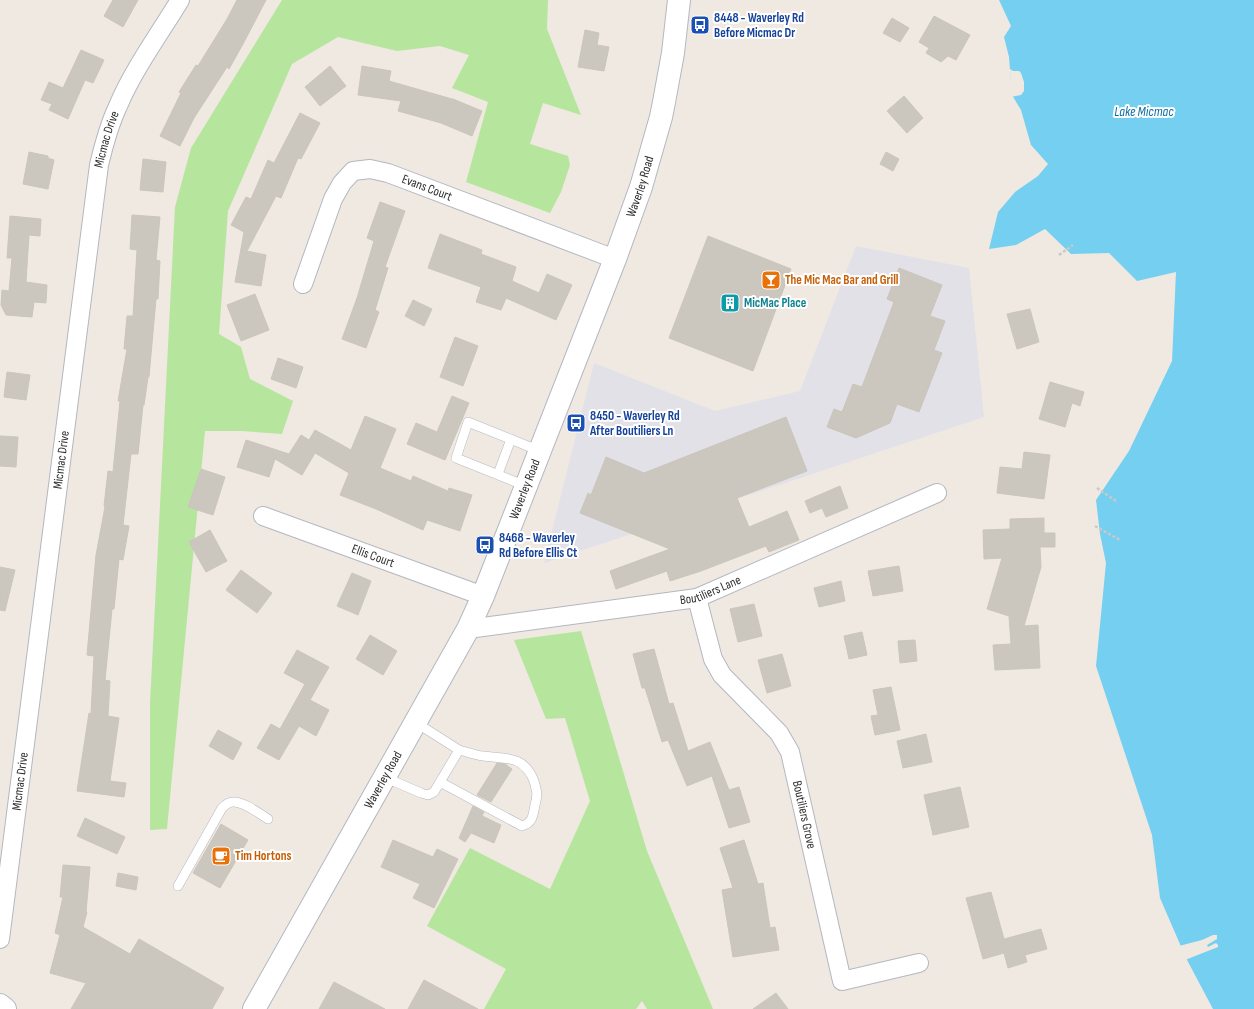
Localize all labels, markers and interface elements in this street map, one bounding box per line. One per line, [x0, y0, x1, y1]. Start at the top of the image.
place label: 8448 - Waverley Rd Before Micmac Dr [714, 10, 804, 41]
bus stop icon: 8448 - Waverley Rd Before Micmac Dr [689, 14, 711, 36]
water label: Lake Micmac [1114, 103, 1174, 120]
street label: Micmac Drive [91, 108, 123, 169]
street label: Waverley Road [623, 154, 657, 219]
street label: Evans Court [400, 171, 454, 205]
bar icon: The Mic Mac Bar and Grill [760, 269, 782, 291]
place label: The Mic Mac Bar and Grill [785, 272, 899, 288]
building icon: MicMac Place [719, 292, 741, 314]
place label: MicMac Place [744, 295, 807, 311]
place label: 8450 - Waverley Rd After Boutiliers Ln [589, 408, 680, 439]
bus stop icon: 8450 - Waverley Rd After Boutiliers Ln [565, 412, 587, 434]
street label: Micmac Drive [50, 430, 73, 490]
street label: Waverley Road [506, 457, 544, 522]
place label: 8468 - Waverley Rd Before Ellis Ct [499, 530, 578, 561]
bus stop icon: 8468 - Waverley Rd Before Ellis Ct [474, 534, 496, 556]
street label: Ellis Court [349, 541, 397, 571]
street label: Boutiliers Lane [679, 572, 743, 608]
street label: Waverley Road [361, 748, 406, 811]
street label: Micmac Drive [9, 751, 32, 811]
street label: Boutiliers Grove [789, 779, 820, 850]
cafe icon: Tim Hortons [210, 845, 232, 867]
place label: Tim Hortons [235, 848, 291, 864]

